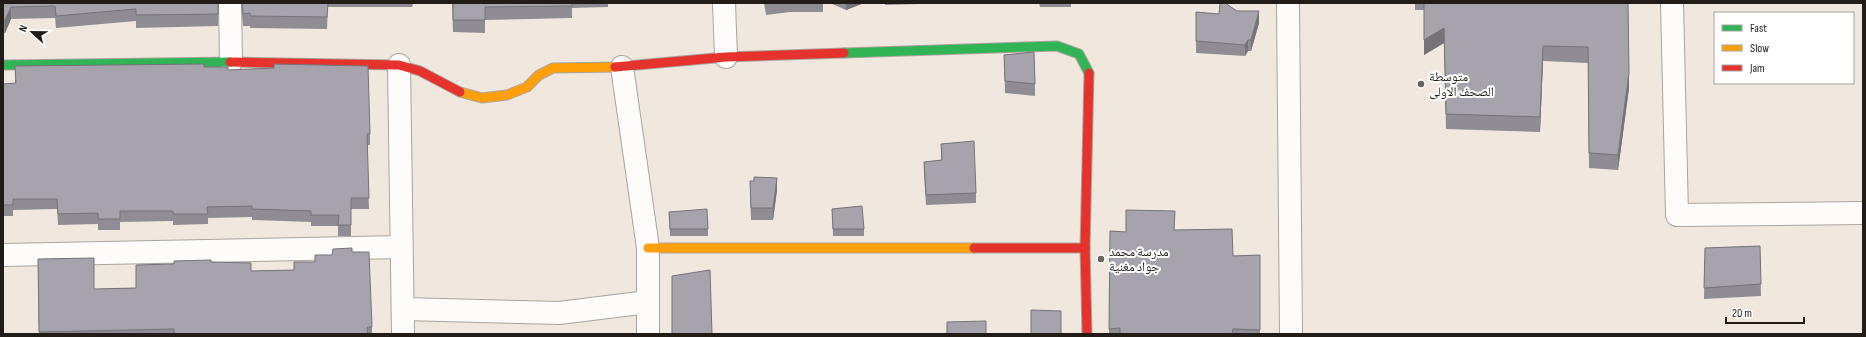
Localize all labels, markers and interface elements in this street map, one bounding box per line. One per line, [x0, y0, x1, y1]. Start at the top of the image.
north arrow [12, 12, 52, 52]
legend [1714, 12, 1854, 84]
text: Fast [1750, 21, 1767, 36]
text: N [16, 23, 30, 34]
text: Slow [1750, 41, 1769, 56]
text: Jam [1749, 61, 1765, 76]
place label: متوسطة الصحف الاولى [1429, 69, 1494, 100]
marker: متوسطة الصحف الاولى [1416, 79, 1426, 89]
place label: مدرسة محمد جواد مغنية [1109, 244, 1169, 275]
marker: مدرسة محمد جواد مغنية [1096, 254, 1106, 264]
scale bar [1726, 299, 1804, 325]
text: 20 m [1732, 306, 1752, 321]

